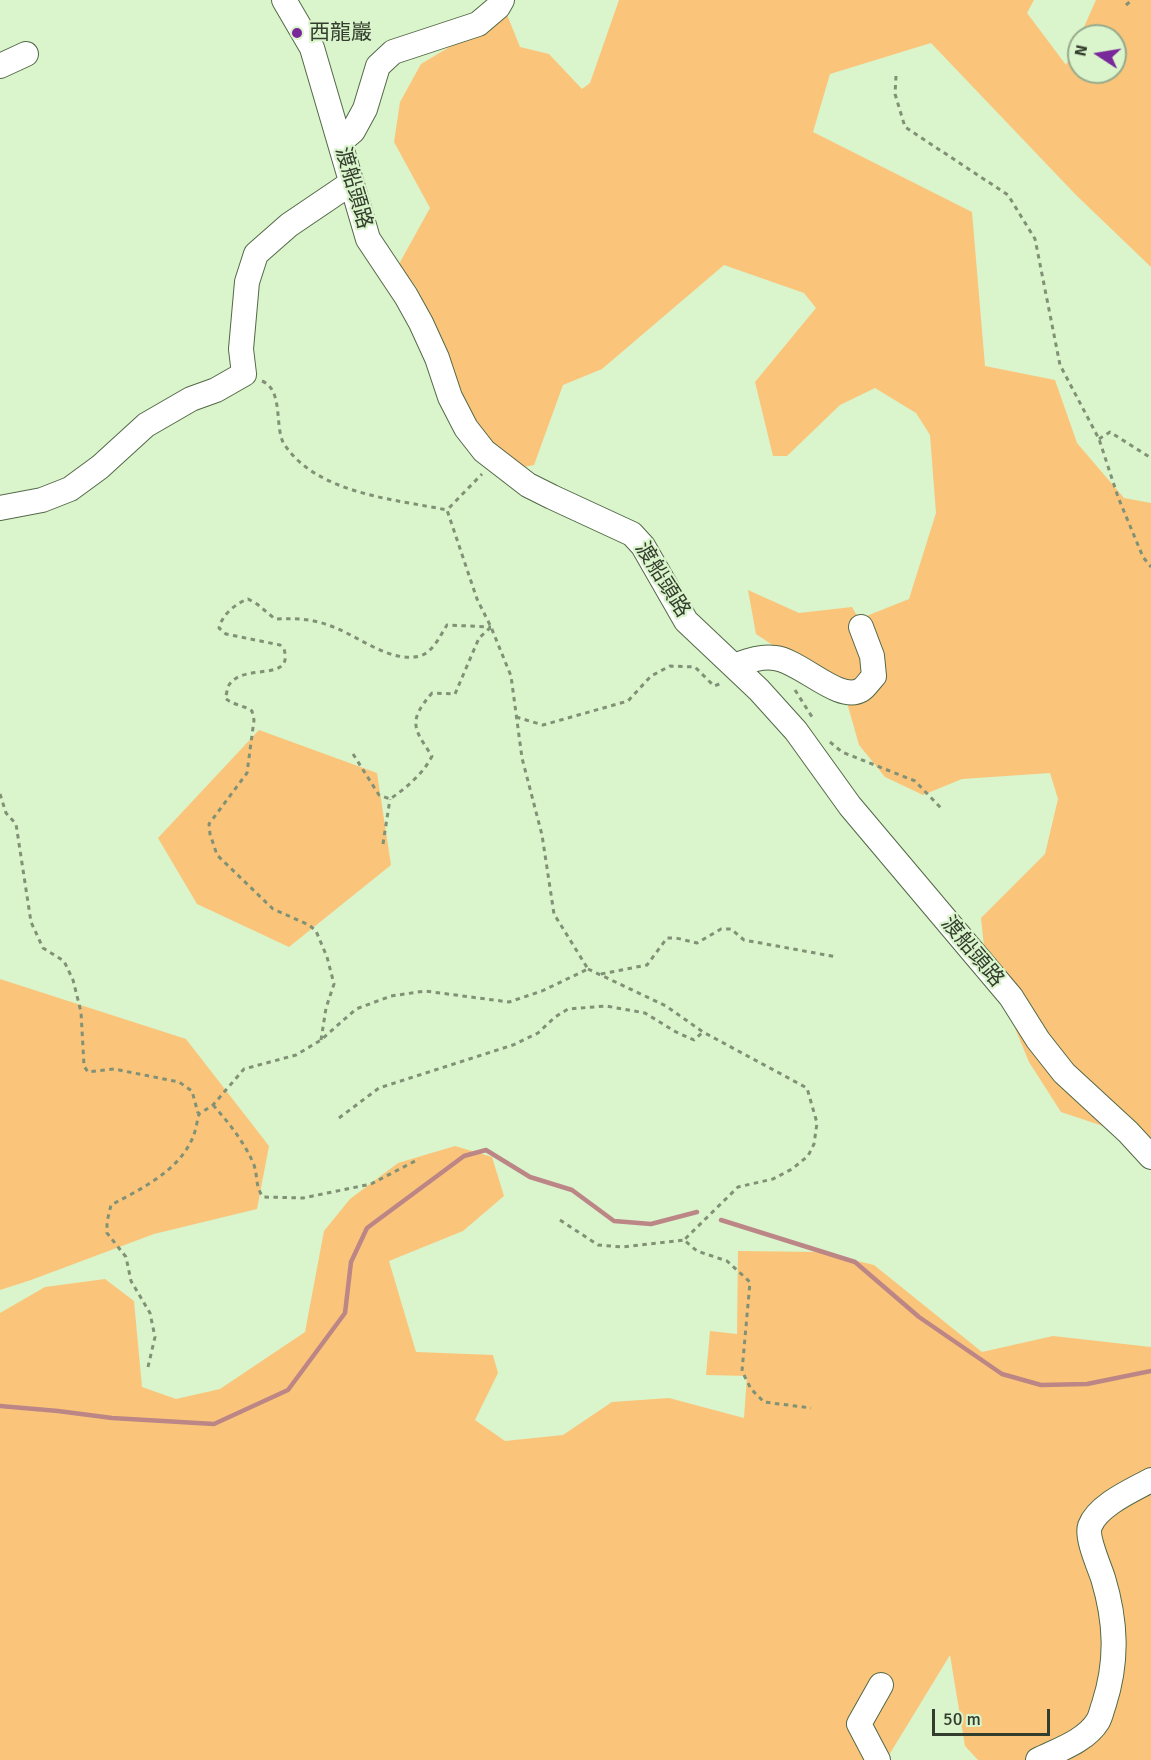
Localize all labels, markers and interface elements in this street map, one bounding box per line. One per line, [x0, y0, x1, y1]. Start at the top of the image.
place label: 西龍巖 [309, 20, 372, 46]
north arrow [1067, 24, 1127, 84]
marker: 西龍巖 [290, 26, 304, 40]
text: N [1070, 43, 1092, 58]
street label: 渡船頭路 [329, 144, 377, 232]
street label: 渡船頭路 [629, 538, 695, 622]
street label: 渡船頭路 [935, 912, 1009, 992]
scale bar [935, 1697, 1054, 1735]
text: 50 m [943, 1708, 981, 1730]

